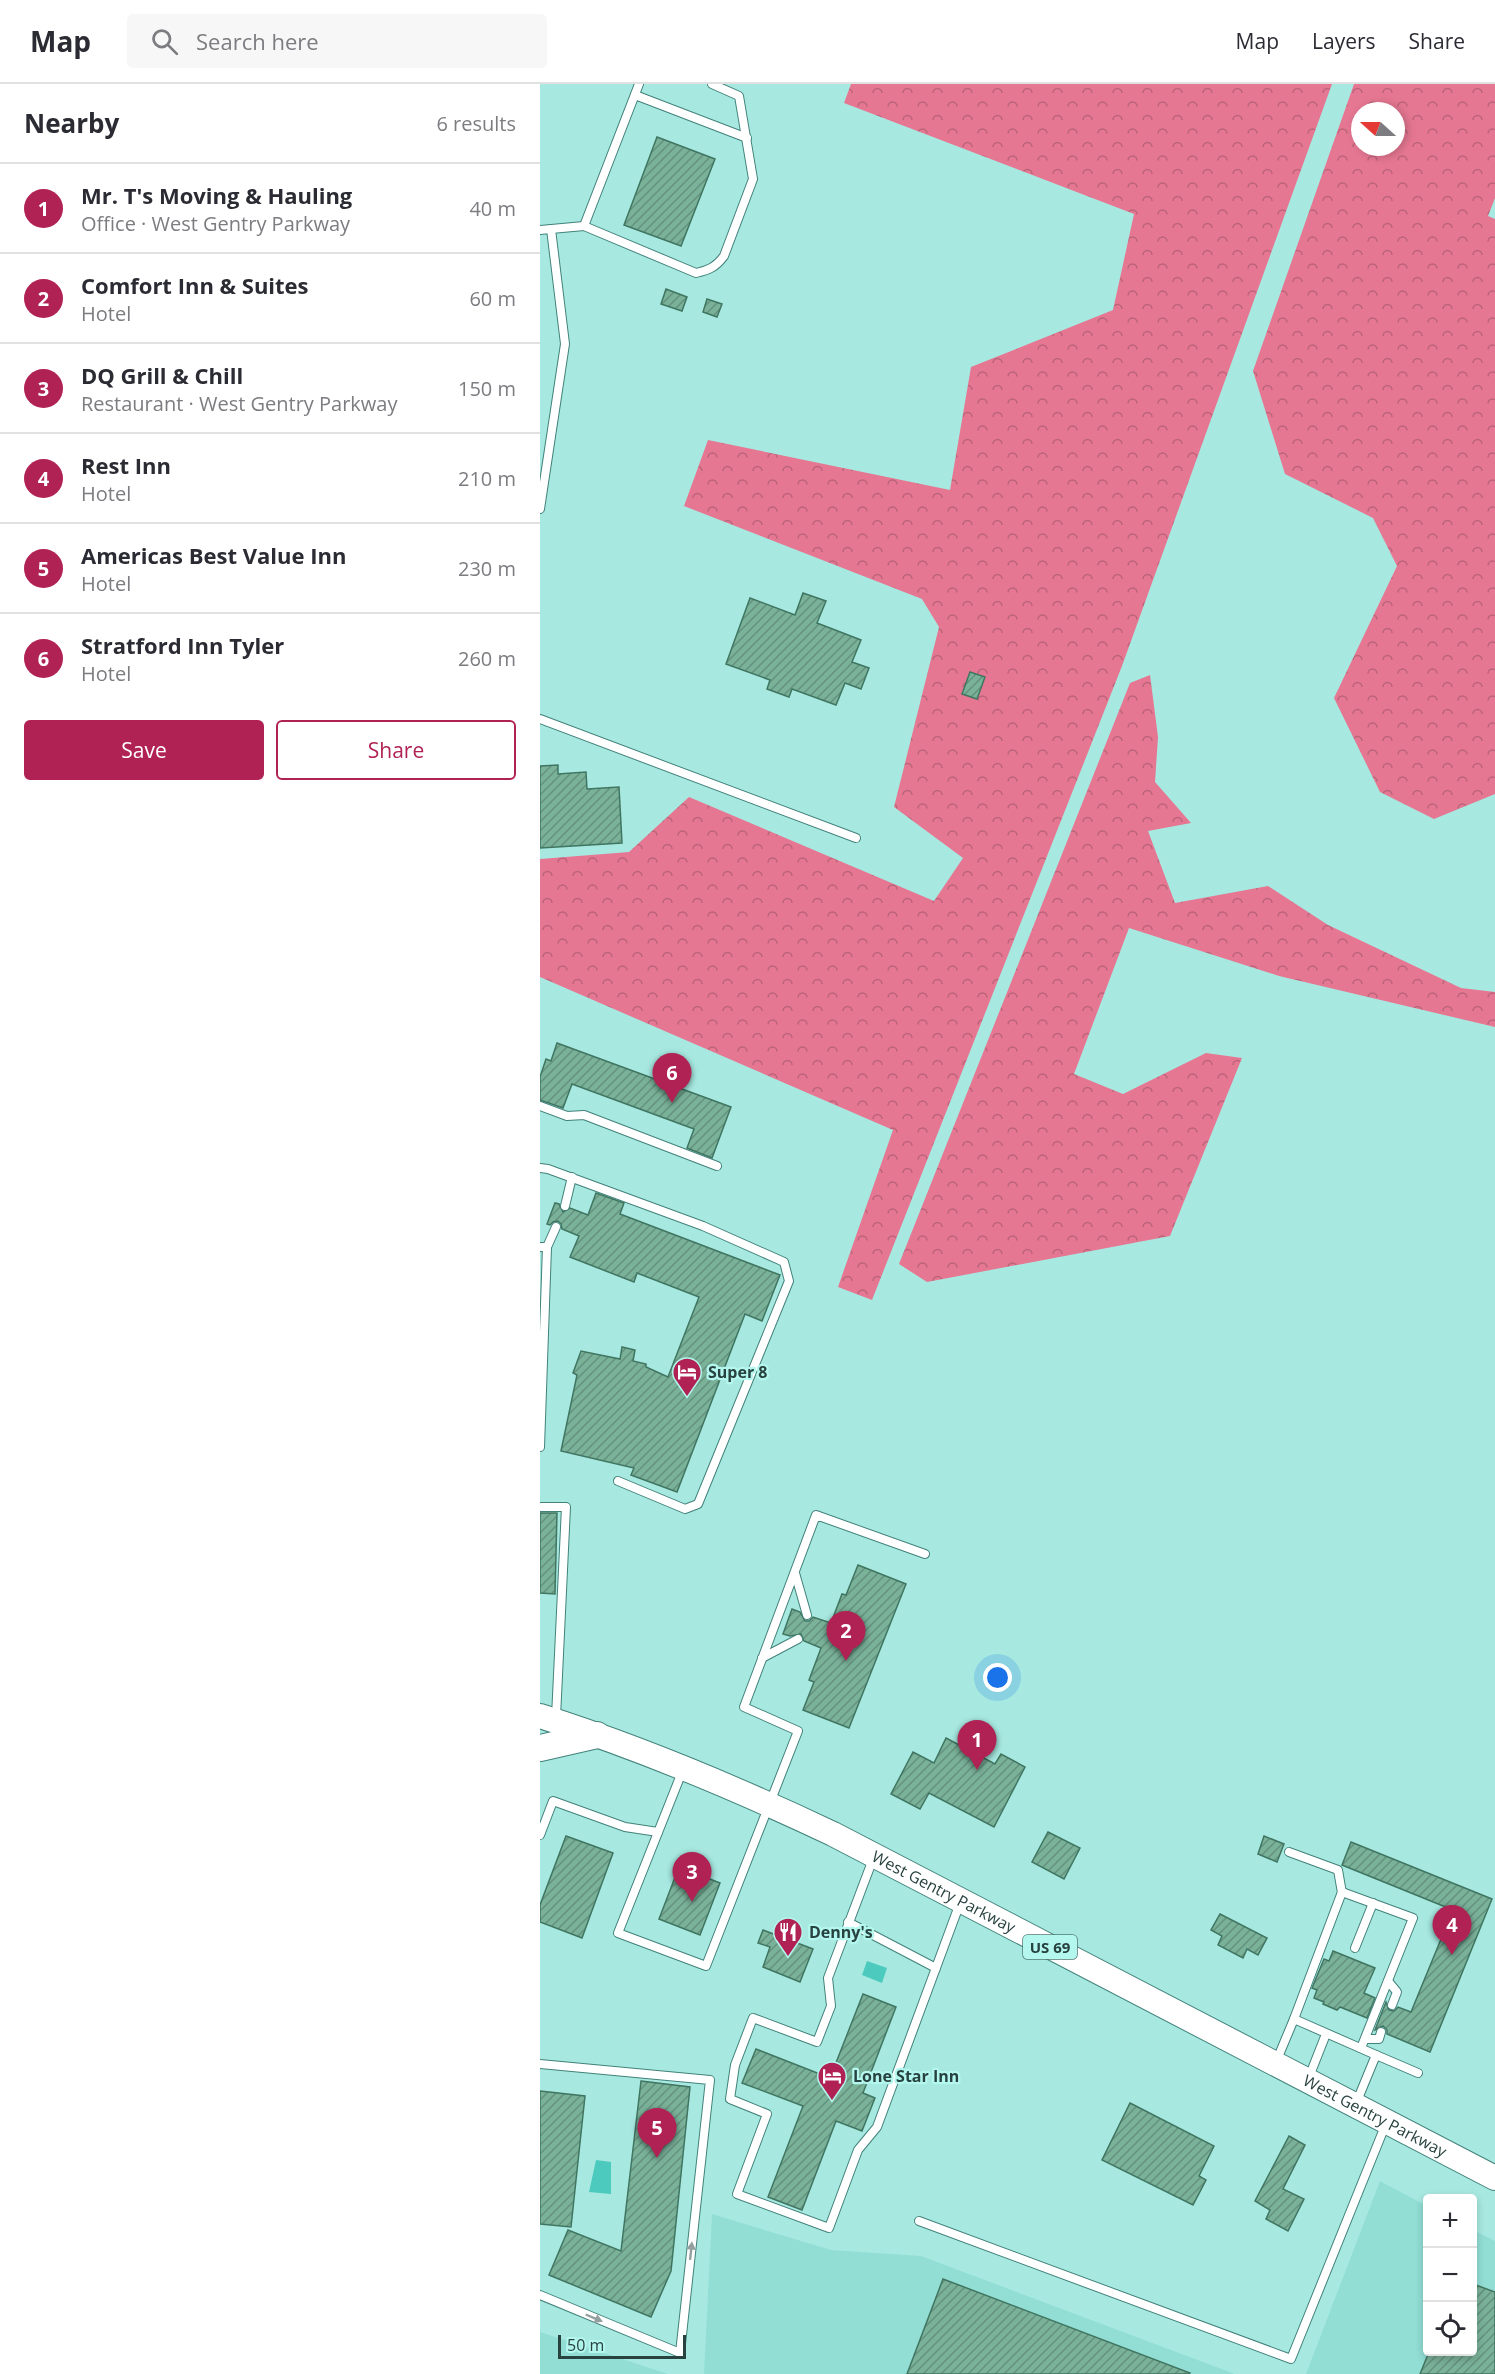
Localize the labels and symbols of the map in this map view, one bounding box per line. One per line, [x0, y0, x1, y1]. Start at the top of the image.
north arrow [1351, 102, 1405, 156]
pin: 6 [652, 1054, 692, 1103]
hotel icon: Super 8 [671, 1356, 703, 1398]
place label: Super 8 [708, 1361, 767, 1383]
pin: 2 [826, 1612, 866, 1661]
your location [983, 1663, 1012, 1692]
pin: 1 [958, 1720, 996, 1770]
street label: West Gentry Parkway [868, 1845, 1020, 1938]
pin: 3 [672, 1852, 712, 1902]
pin: 4 [1432, 1906, 1472, 1955]
restaurant icon: Denny's [772, 1916, 804, 1958]
place label: Denny's [809, 1921, 873, 1943]
road number: US 69 [1023, 1935, 1077, 1959]
hotel icon: Lone Star Inn [816, 2060, 848, 2102]
place label: Lone Star Inn [853, 2065, 959, 2087]
street label: West Gentry Parkway [1300, 2069, 1452, 2163]
pin: 5 [638, 2108, 676, 2158]
one-way arrow [686, 2242, 696, 2261]
one-way arrow [585, 2313, 603, 2323]
scale bar [558, 2332, 686, 2360]

